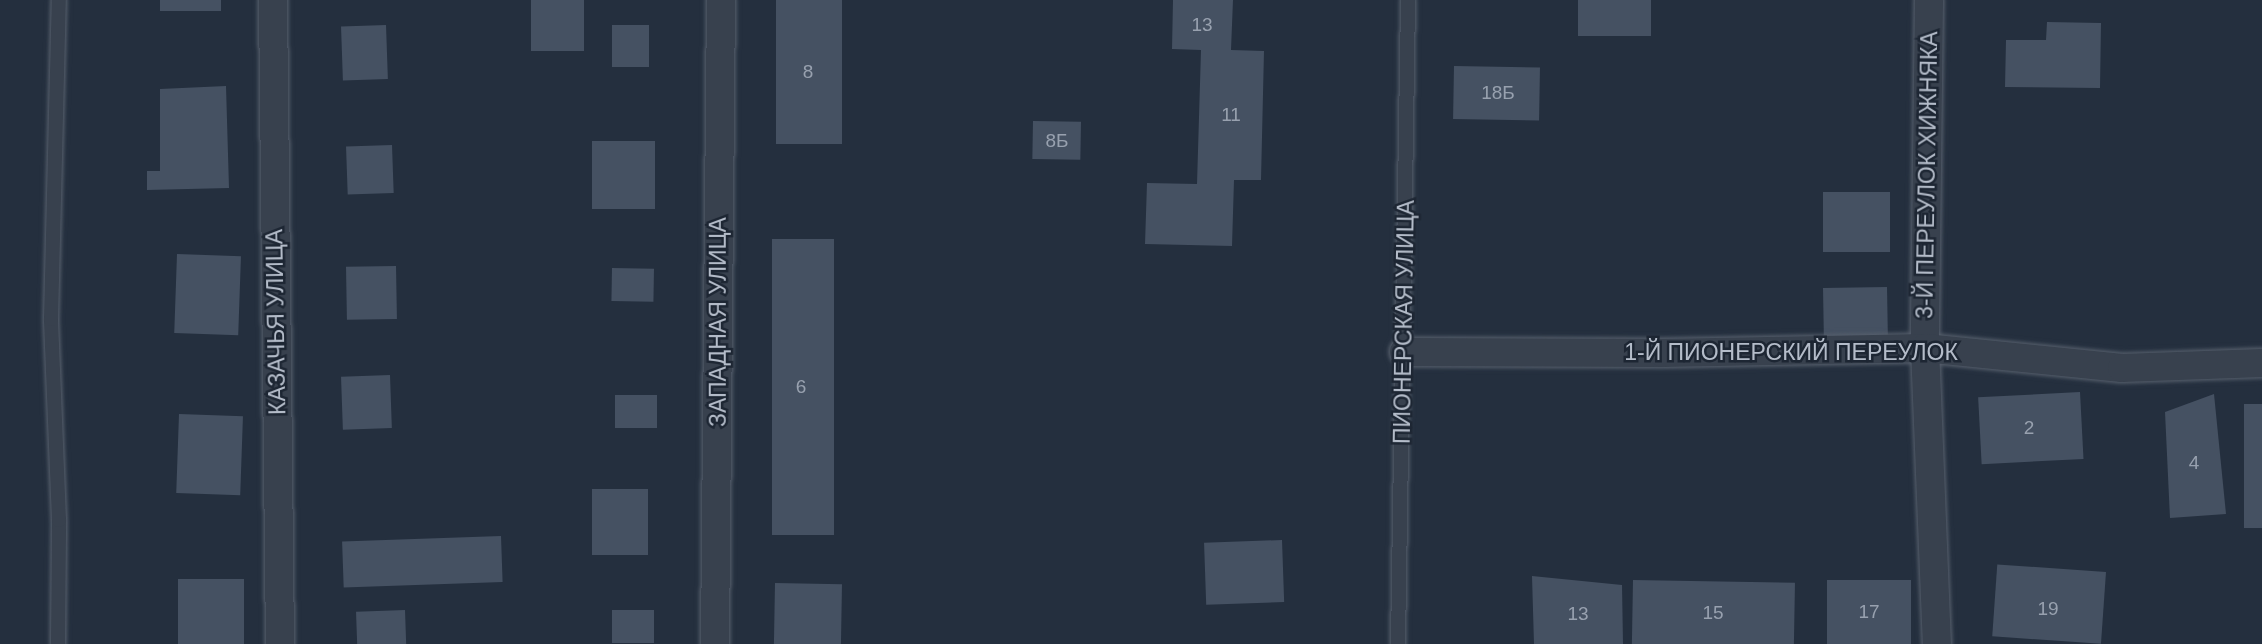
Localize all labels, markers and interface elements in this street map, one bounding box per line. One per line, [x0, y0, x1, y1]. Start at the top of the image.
house number: 13 [1191, 14, 1213, 36]
street label: 3-Й ПЕРЕУЛОК ХИЖНЯКА [1911, 31, 1943, 319]
house number: 8 [803, 61, 813, 83]
house number: 18Б [1481, 82, 1515, 104]
house number: 11 [1221, 104, 1241, 126]
house number: 8Б [1045, 130, 1069, 152]
street label: ПИОНЕРСКАЯ УЛИЦА [1388, 200, 1420, 444]
street label: ЗАПАДНАЯ УЛИЦА [704, 217, 732, 427]
street label: КАЗАЧЬЯ УЛИЦА [261, 229, 291, 415]
street label: 1-Й ПИОНЕРСКИЙ ПЕРЕУЛОК [1624, 338, 1958, 366]
house number: 6 [796, 376, 806, 398]
house number: 2 [2024, 417, 2034, 439]
house number: 4 [2189, 452, 2199, 474]
house number: 19 [2037, 598, 2059, 620]
house number: 17 [1858, 601, 1880, 623]
house number: 15 [1702, 602, 1724, 624]
house number: 13 [1567, 603, 1589, 625]

